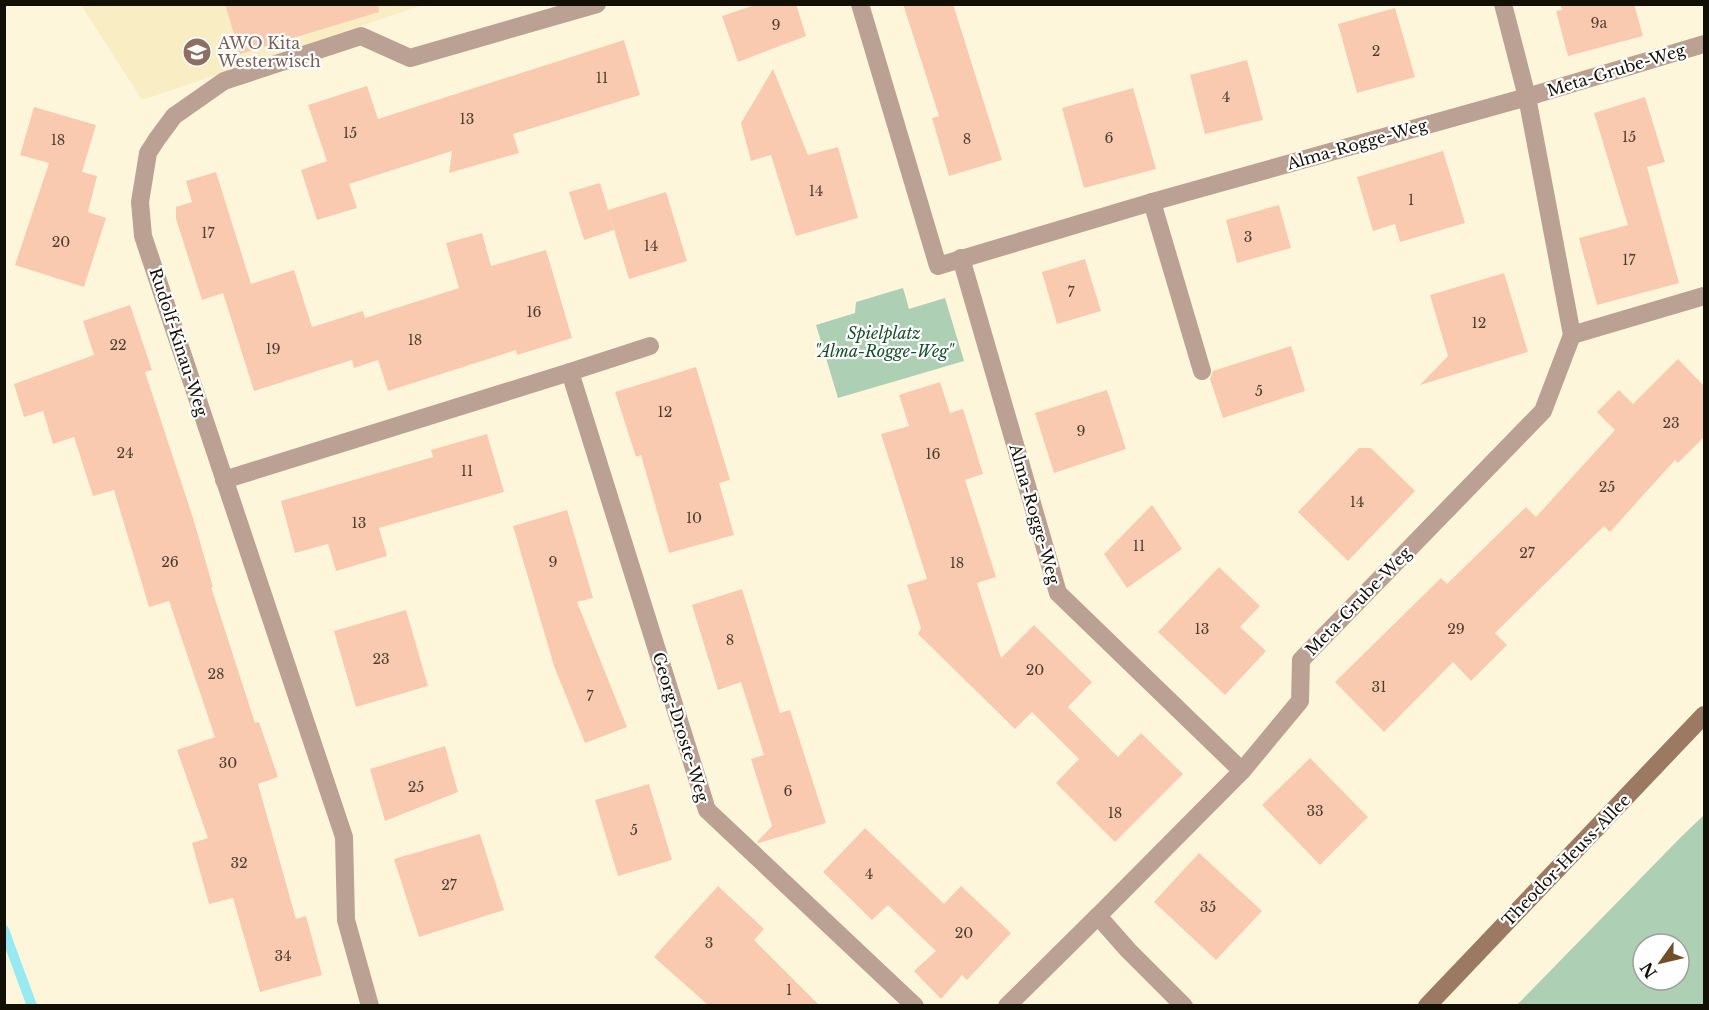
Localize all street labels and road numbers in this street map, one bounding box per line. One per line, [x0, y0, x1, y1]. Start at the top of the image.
street label: Meta-Grube-Weg [1544, 39, 1688, 101]
street label: Alma-Rogge-Weg [1284, 114, 1430, 174]
street label: Rudolf-Kinau-Weg [146, 265, 213, 419]
street label: Alma-Rogge-Weg [1005, 441, 1065, 587]
street label: Meta-Grube-Weg [1301, 542, 1415, 660]
street label: Georg-Droste-Weg [649, 650, 713, 805]
street label: Theodor-Heuss-Allee [1498, 790, 1634, 930]

